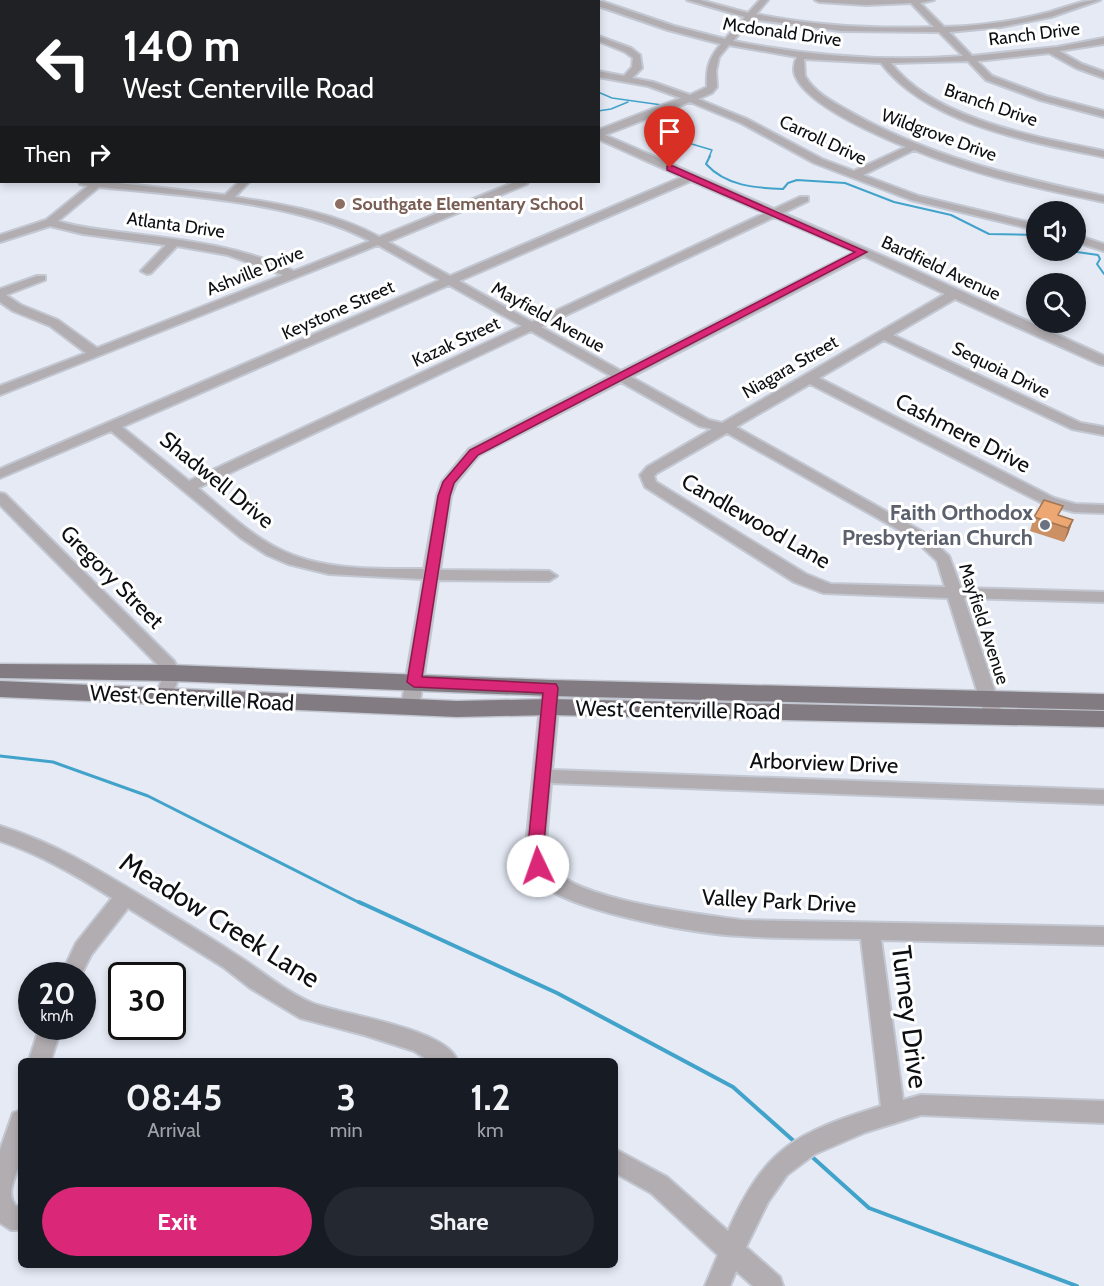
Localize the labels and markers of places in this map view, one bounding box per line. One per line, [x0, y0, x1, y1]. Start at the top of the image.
pin [644, 106, 695, 168]
place label: Southgate Elementary School [352, 193, 584, 215]
marker: Southgate Elementary School [333, 197, 347, 211]
place label: Faith Orthodox Presbyterian Church [842, 499, 1033, 551]
marker: Faith Orthodox Presbyterian Church [1038, 518, 1052, 532]

